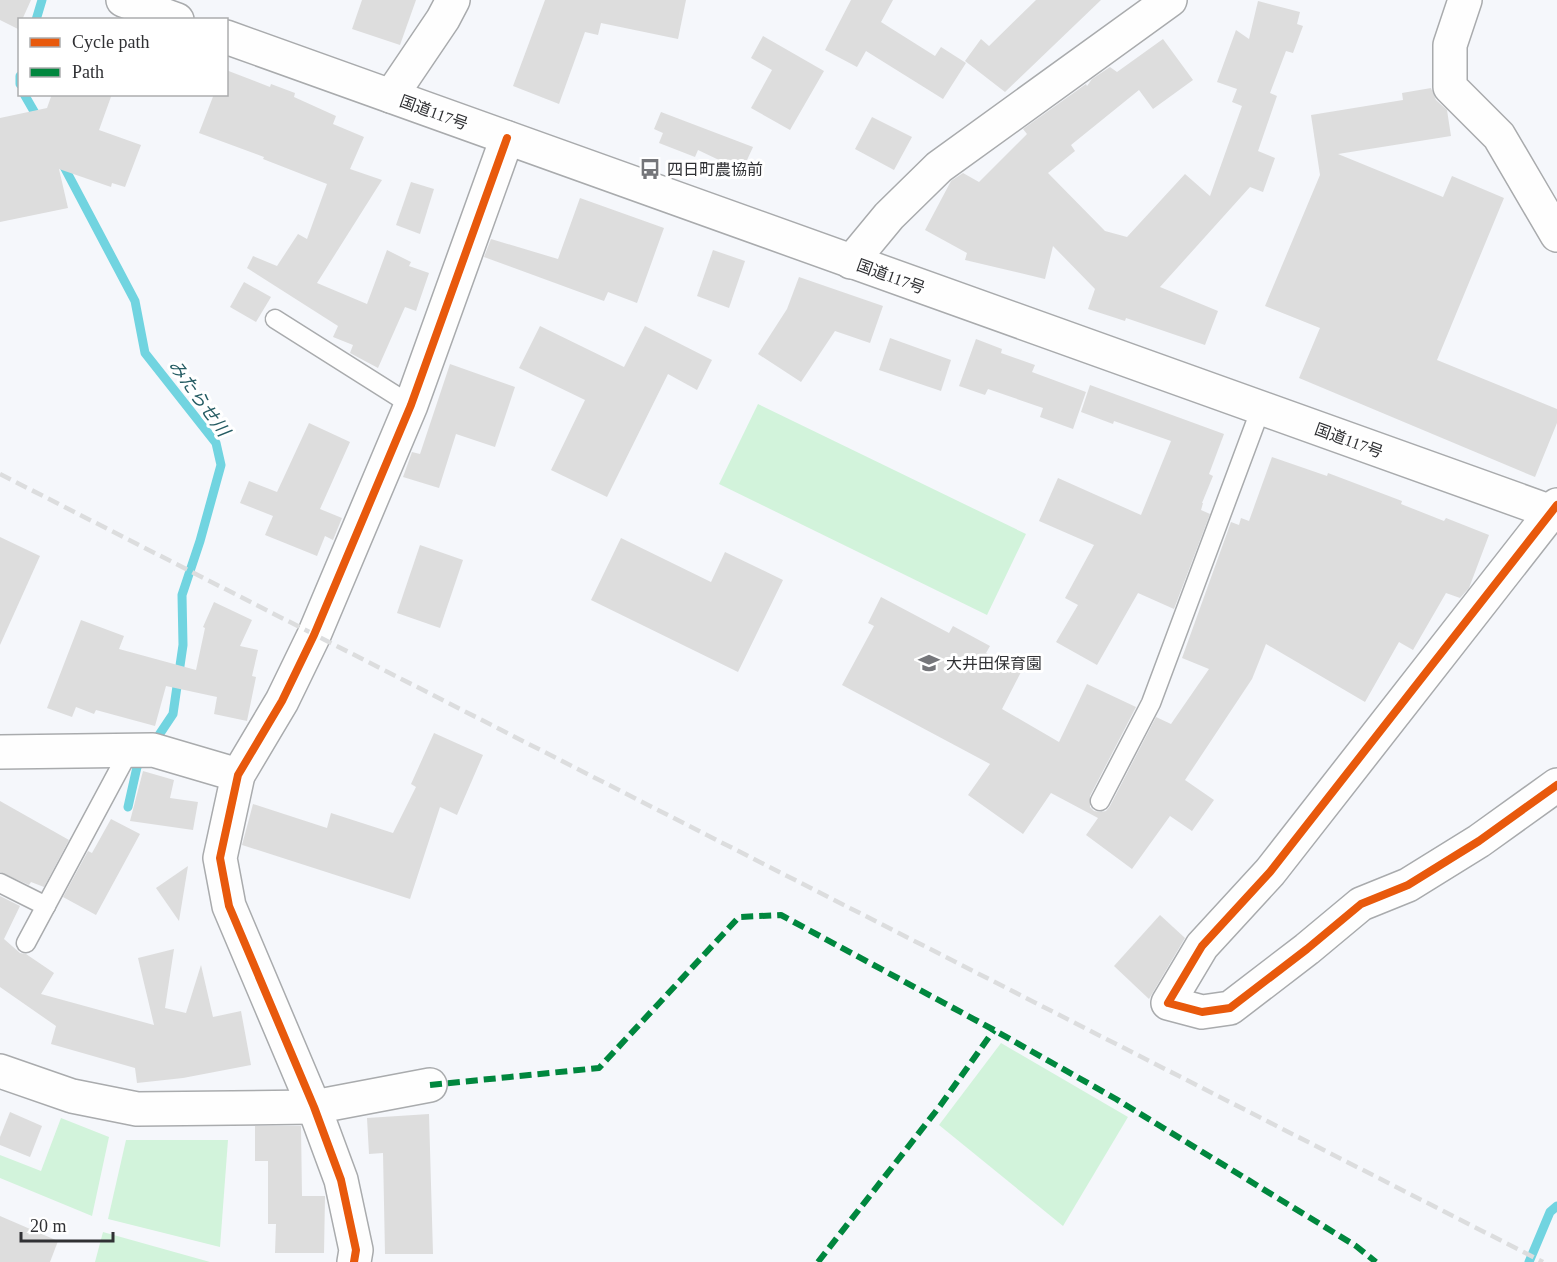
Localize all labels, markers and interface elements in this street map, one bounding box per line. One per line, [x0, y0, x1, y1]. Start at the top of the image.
legend [18, 18, 228, 96]
text: Cycle path [72, 32, 149, 52]
text: Path [72, 62, 104, 82]
street label: 国道117号 [397, 92, 470, 133]
bus stop icon: 四日町農協前 [638, 157, 662, 181]
place label: 四日町農協前 [667, 161, 763, 178]
street label: 国道117号 [854, 256, 927, 297]
water label: みたらせ川 [165, 356, 235, 442]
street label: 国道117号 [1312, 420, 1385, 461]
school or university icon: 大井田保育園 [917, 651, 941, 675]
place label: 大井田保育園 [946, 655, 1042, 672]
scale bar [21, 1205, 112, 1243]
text: 20 m [30, 1216, 67, 1236]

